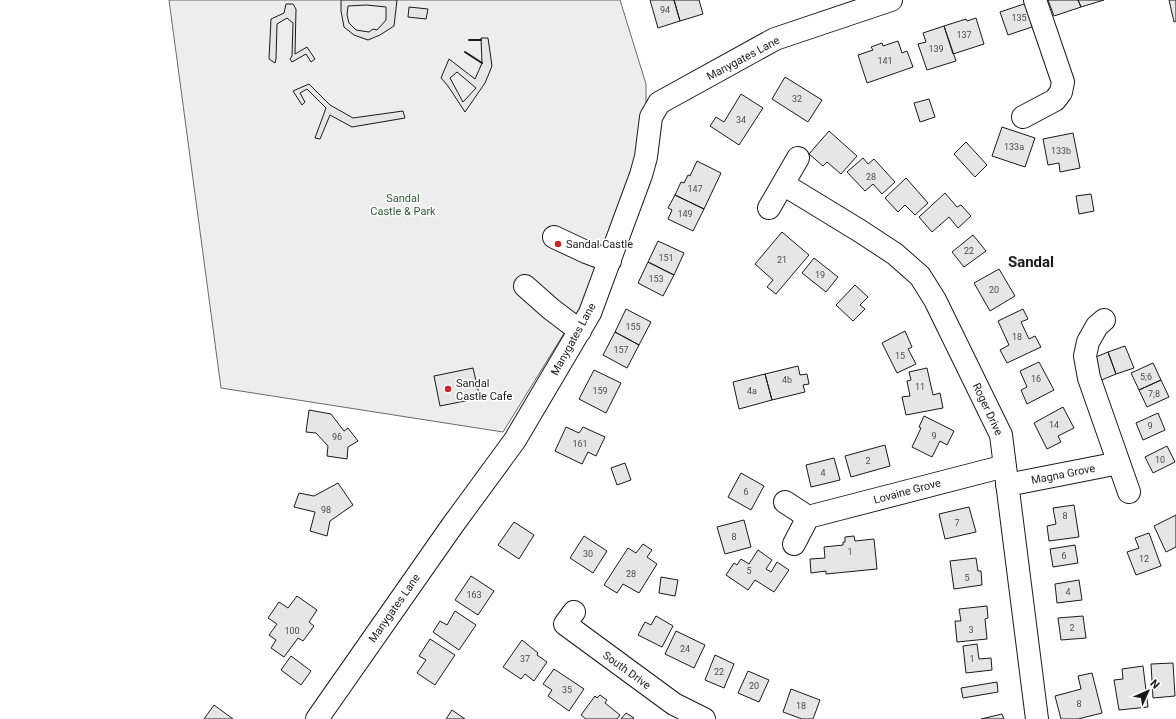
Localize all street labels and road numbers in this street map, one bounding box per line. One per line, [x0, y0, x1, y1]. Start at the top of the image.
street label: Manygates Lane [705, 34, 782, 83]
street label: Manygates Lane [548, 301, 599, 378]
street label: Roger Drive [970, 381, 1005, 438]
street label: Magna Grove [1030, 462, 1096, 487]
street label: Lovaine Grove [872, 476, 942, 507]
street label: Manygates Lane [366, 571, 423, 645]
street label: South Drive [600, 649, 653, 692]

